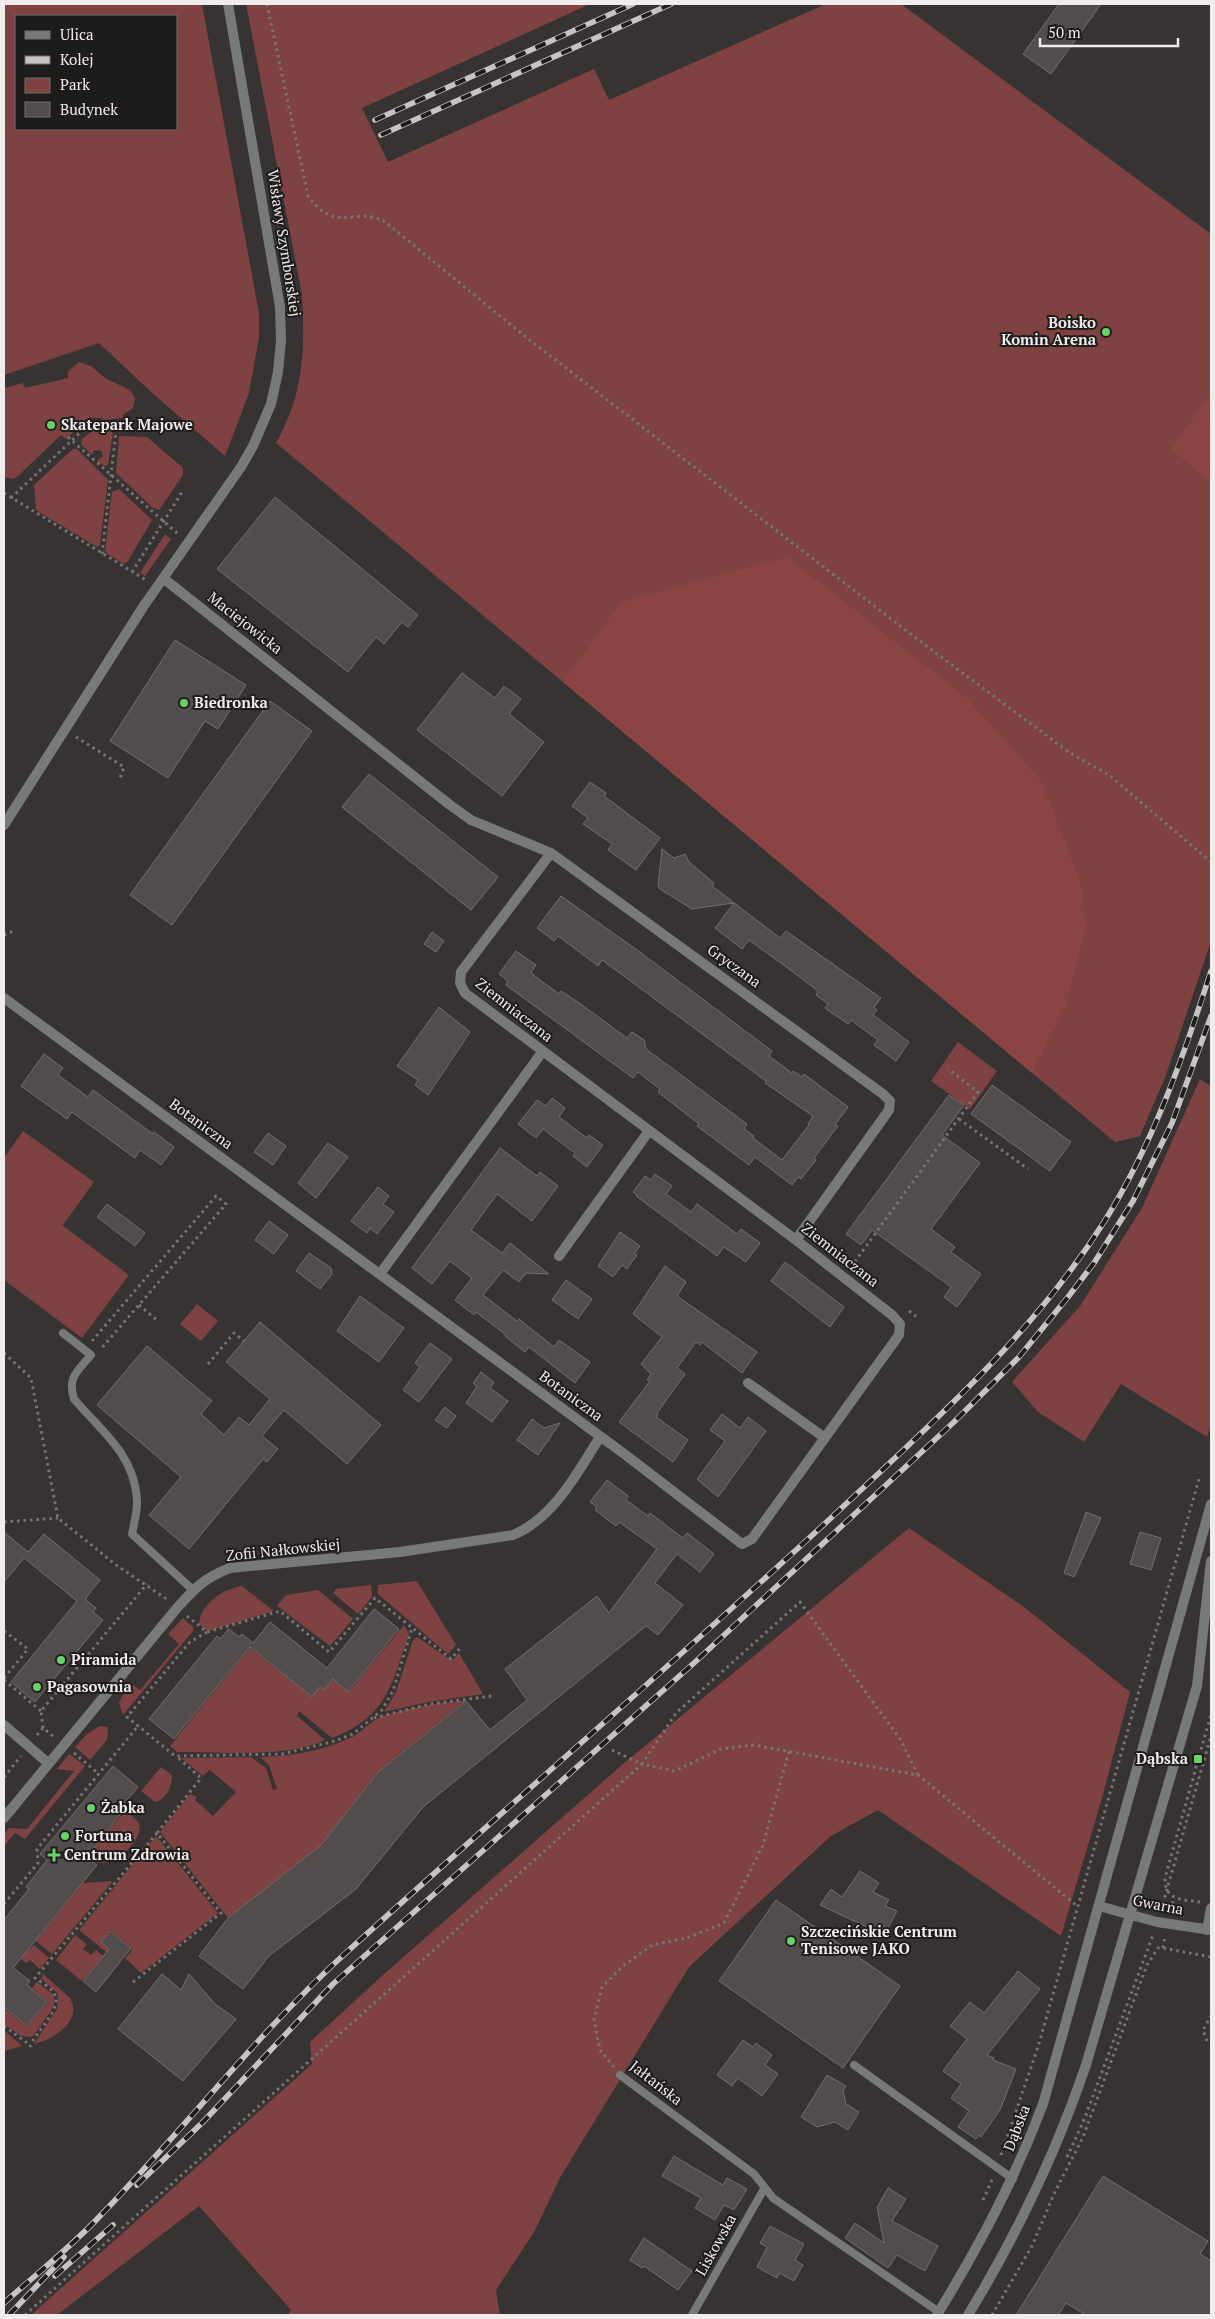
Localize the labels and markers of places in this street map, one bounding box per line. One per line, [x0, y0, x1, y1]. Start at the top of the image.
place label: Boisko Komin Arena [1001, 312, 1097, 349]
marker: Boisko Komin Arena [1100, 326, 1112, 338]
place label: Skatepark Majowe [61, 414, 193, 434]
marker: Skatepark Majowe [45, 419, 57, 431]
place label: Biedronka [194, 692, 269, 712]
marker: Biedronka [178, 697, 190, 709]
place label: Piramida [71, 1649, 137, 1669]
marker: Piramida [55, 1654, 67, 1666]
place label: Pagasownia [47, 1676, 133, 1696]
marker: Pagasownia [31, 1681, 43, 1693]
place label: Dąbska [1136, 1748, 1189, 1768]
marker: Dąbska [1192, 1753, 1204, 1765]
place label: Żabka [101, 1797, 145, 1817]
marker: Żabka [85, 1802, 97, 1814]
place label: Fortuna [75, 1825, 133, 1845]
marker: Fortuna [59, 1830, 71, 1842]
place label: Centrum Zdrowia [64, 1844, 190, 1864]
marker: Centrum Zdrowia [48, 1849, 60, 1861]
place label: Szczecińskie Centrum Tenisowe JAKO [801, 1921, 957, 1958]
marker: Szczecińskie Centrum Tenisowe JAKO [785, 1935, 797, 1947]

